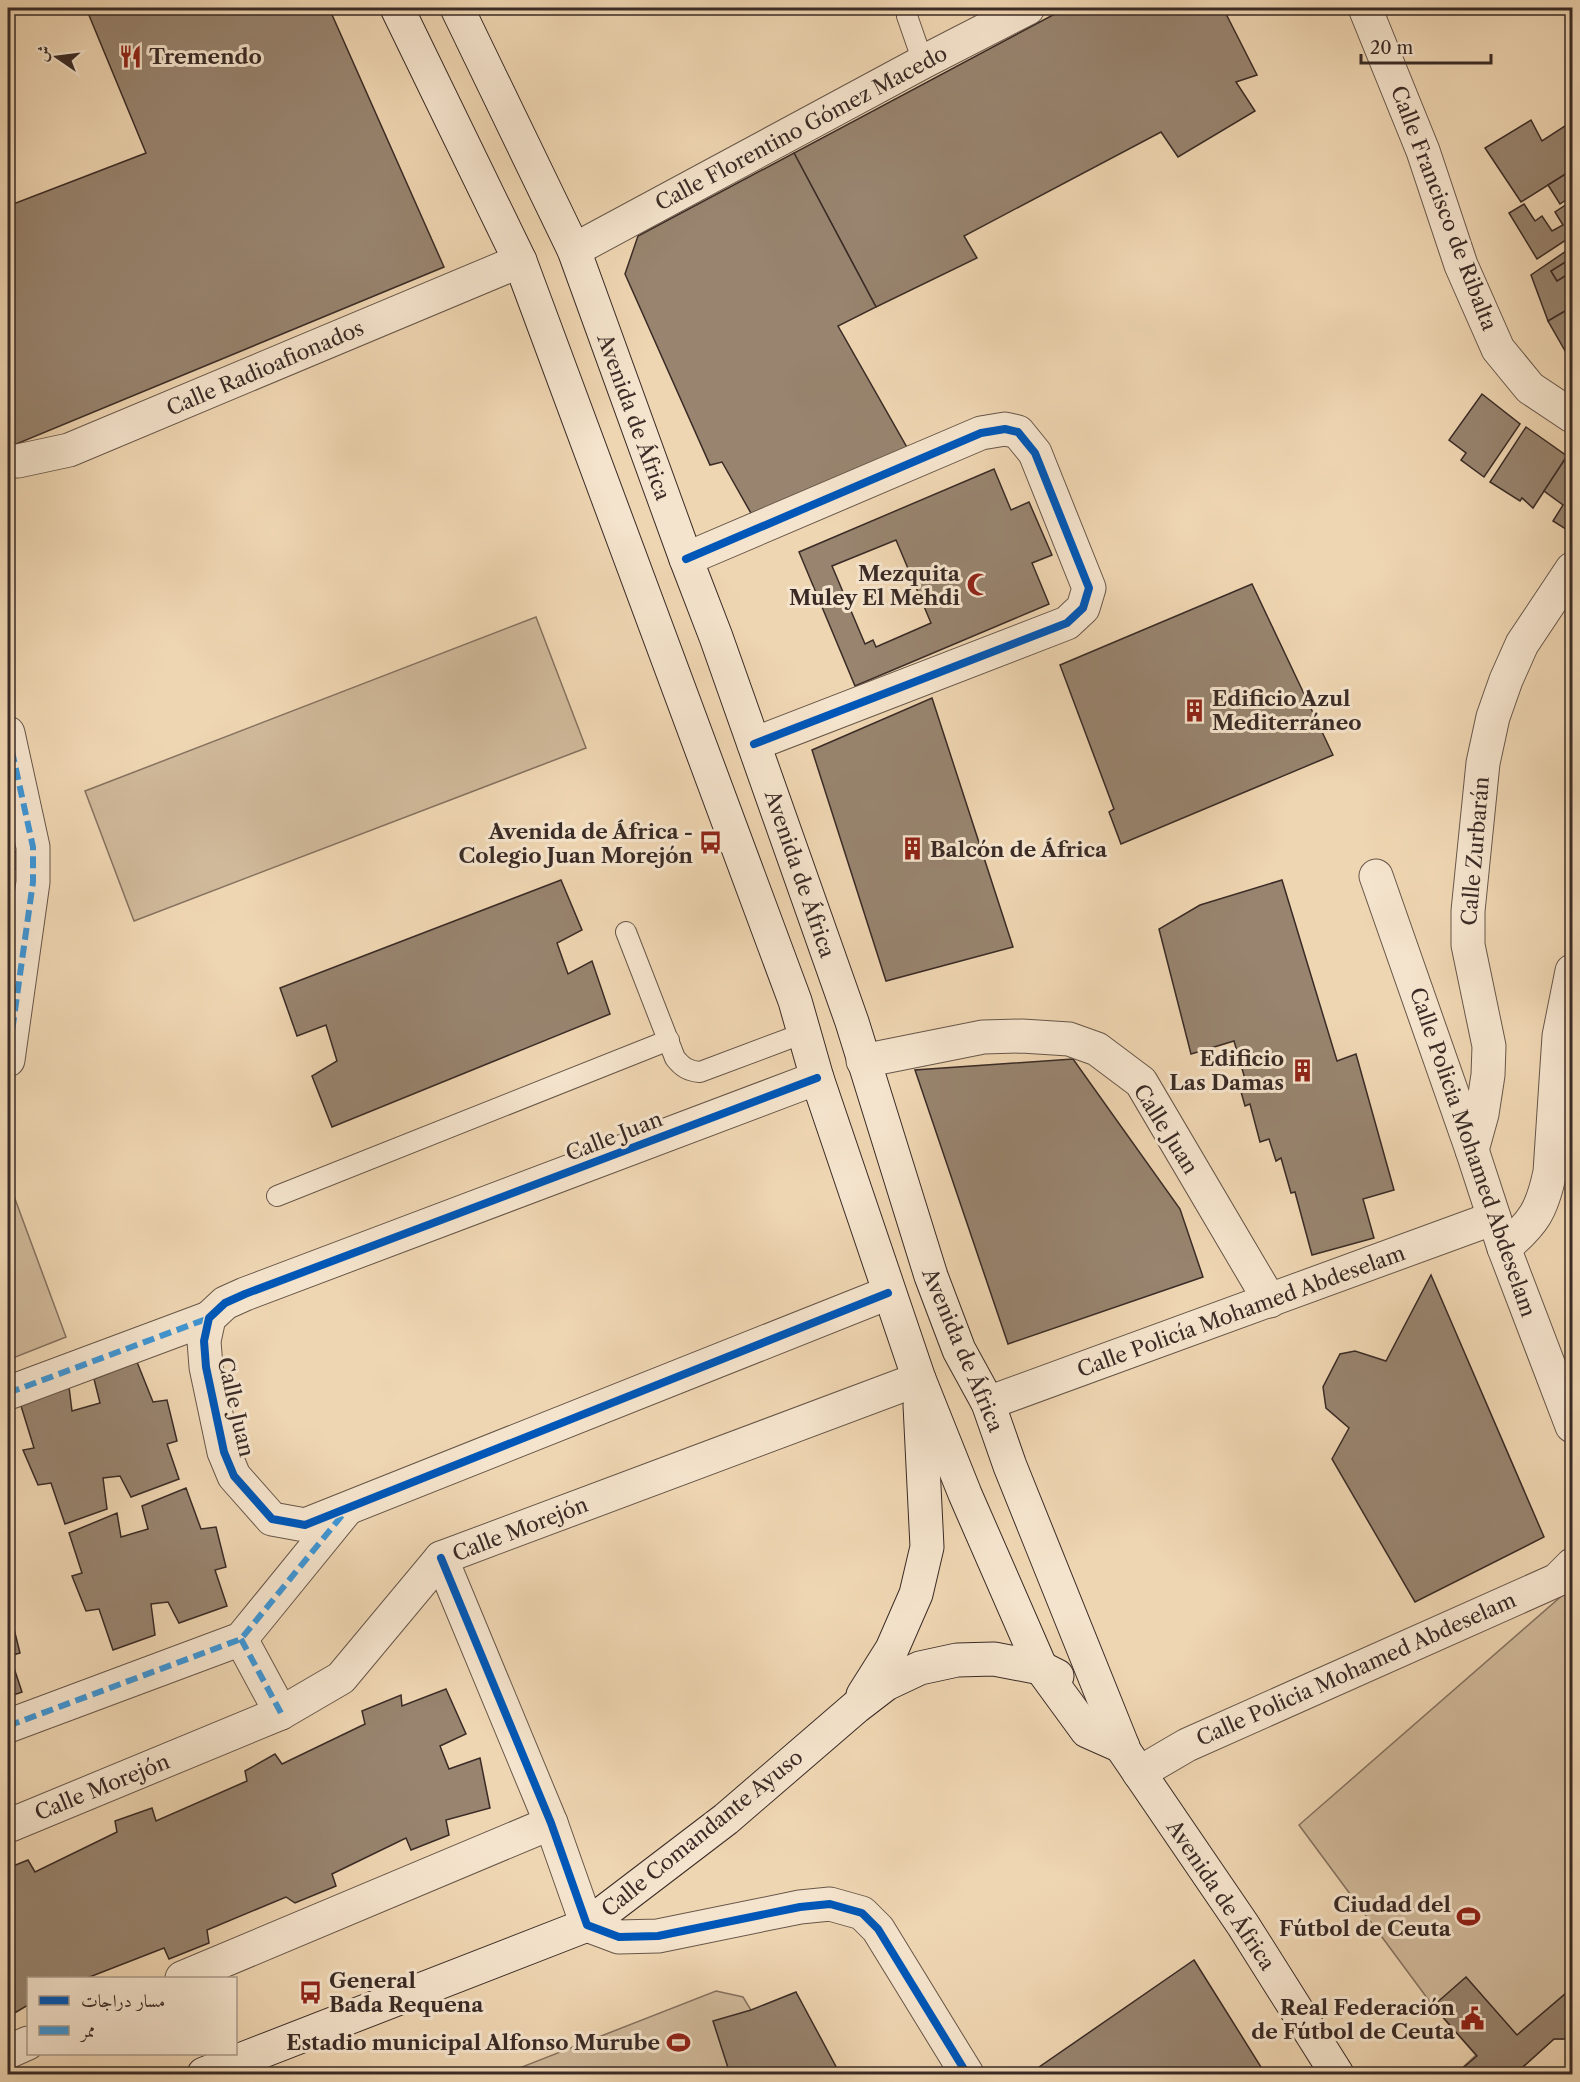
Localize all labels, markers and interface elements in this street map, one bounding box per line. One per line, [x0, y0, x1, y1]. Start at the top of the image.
north arrow [27, 27, 87, 87]
scale bar [1361, 27, 1492, 65]
text: 20 m [1370, 37, 1414, 59]
street label: Calle Florentino Gómez Macedo [651, 40, 951, 216]
text: ش [31, 43, 54, 63]
restaurant icon: Tremendo [118, 43, 144, 69]
place label: Tremendo [149, 44, 262, 69]
street label: Calle Francisco de Ribalta [1386, 82, 1503, 335]
street label: Calle Radioafionados [163, 315, 367, 421]
street label: Avenida de África [592, 329, 676, 504]
place label: Mezquita Muley El Mehdi [789, 561, 961, 610]
mosque icon: Mezquita Muley El Mehdi [965, 572, 991, 598]
place label: Edificio Azul Mediterráneo [1212, 686, 1362, 735]
building icon: Edificio Azul Mediterráneo [1181, 697, 1207, 723]
street label: Calle Zurbarán [1456, 775, 1494, 927]
street label: Avenida de África [759, 786, 841, 962]
place label: Avenida de África - Colegio Juan Morejón [458, 819, 694, 868]
bus stop icon: Avenida de África - Colegio Juan Morejón [698, 830, 724, 856]
building icon: Balcón de África [899, 836, 925, 862]
place label: Balcón de África [930, 837, 1108, 862]
street label: Calle Policia Mohamed Abdeselam [1405, 984, 1541, 1321]
place label: Edificio Las Damas [1169, 1046, 1284, 1095]
building icon: Edificio Las Damas [1289, 1057, 1315, 1083]
street label: Calle Juan [1129, 1079, 1203, 1179]
street label: Calle Juan [562, 1106, 666, 1166]
street label: Calle Policía Mohamed Abdeselam [1074, 1240, 1409, 1382]
street label: Avenida de África [917, 1264, 1009, 1436]
street label: Calle Juan [212, 1355, 260, 1459]
street label: Calle Morejón [449, 1492, 591, 1566]
street label: Calle Policia Mohamed Abdeselam [1192, 1587, 1520, 1751]
street label: Calle Comandante Ayuso [596, 1744, 808, 1922]
street label: Calle Morejón [31, 1749, 173, 1825]
street label: Avenida de África [1161, 1815, 1281, 1975]
place label: Ciudad del Fútbol de Ceuta [1279, 1892, 1452, 1941]
sports icon: Ciudad del Fútbol de Ceuta [1456, 1903, 1482, 1929]
place label: General Bada Requena [329, 1968, 484, 2017]
legend [27, 1977, 237, 2055]
bus stop icon: General Bada Requena [298, 1979, 324, 2005]
text: مسار دراجات [81, 1990, 165, 2012]
place label: Real Federación de Fútbol de Ceuta [1251, 1995, 1456, 2044]
public building icon: Real Federación de Fútbol de Ceuta [1460, 2006, 1486, 2032]
text: ممر [79, 2020, 95, 2043]
sports icon: Estadio municipal Alfonso Murube [665, 2029, 691, 2055]
place label: Estadio municipal Alfonso Murube [286, 2030, 660, 2055]

